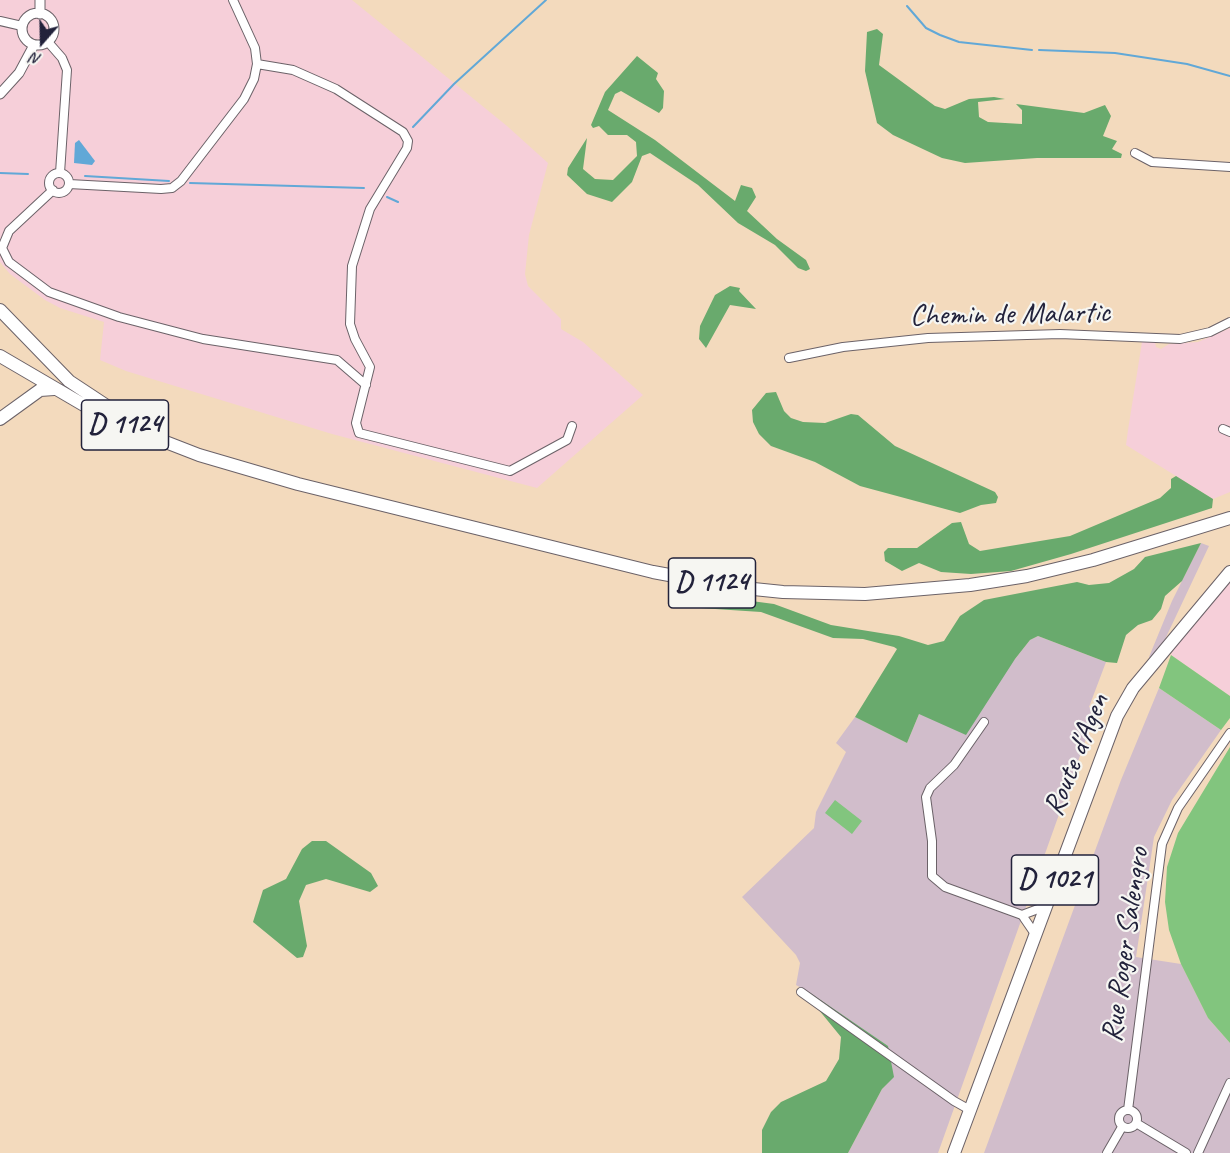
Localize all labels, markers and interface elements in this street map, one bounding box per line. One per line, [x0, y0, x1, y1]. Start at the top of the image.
north arrow [12, 12, 72, 72]
text: N [28, 48, 44, 70]
street label: Chemin de Malartic [910, 295, 1110, 335]
road number: D 1124 [82, 400, 168, 450]
road number: D 1124 [668, 558, 756, 608]
street label: Route d'Agen [1036, 689, 1118, 821]
street label: Rue Roger Salengro [1095, 845, 1157, 1045]
road number: D 1021 [1012, 855, 1098, 905]

